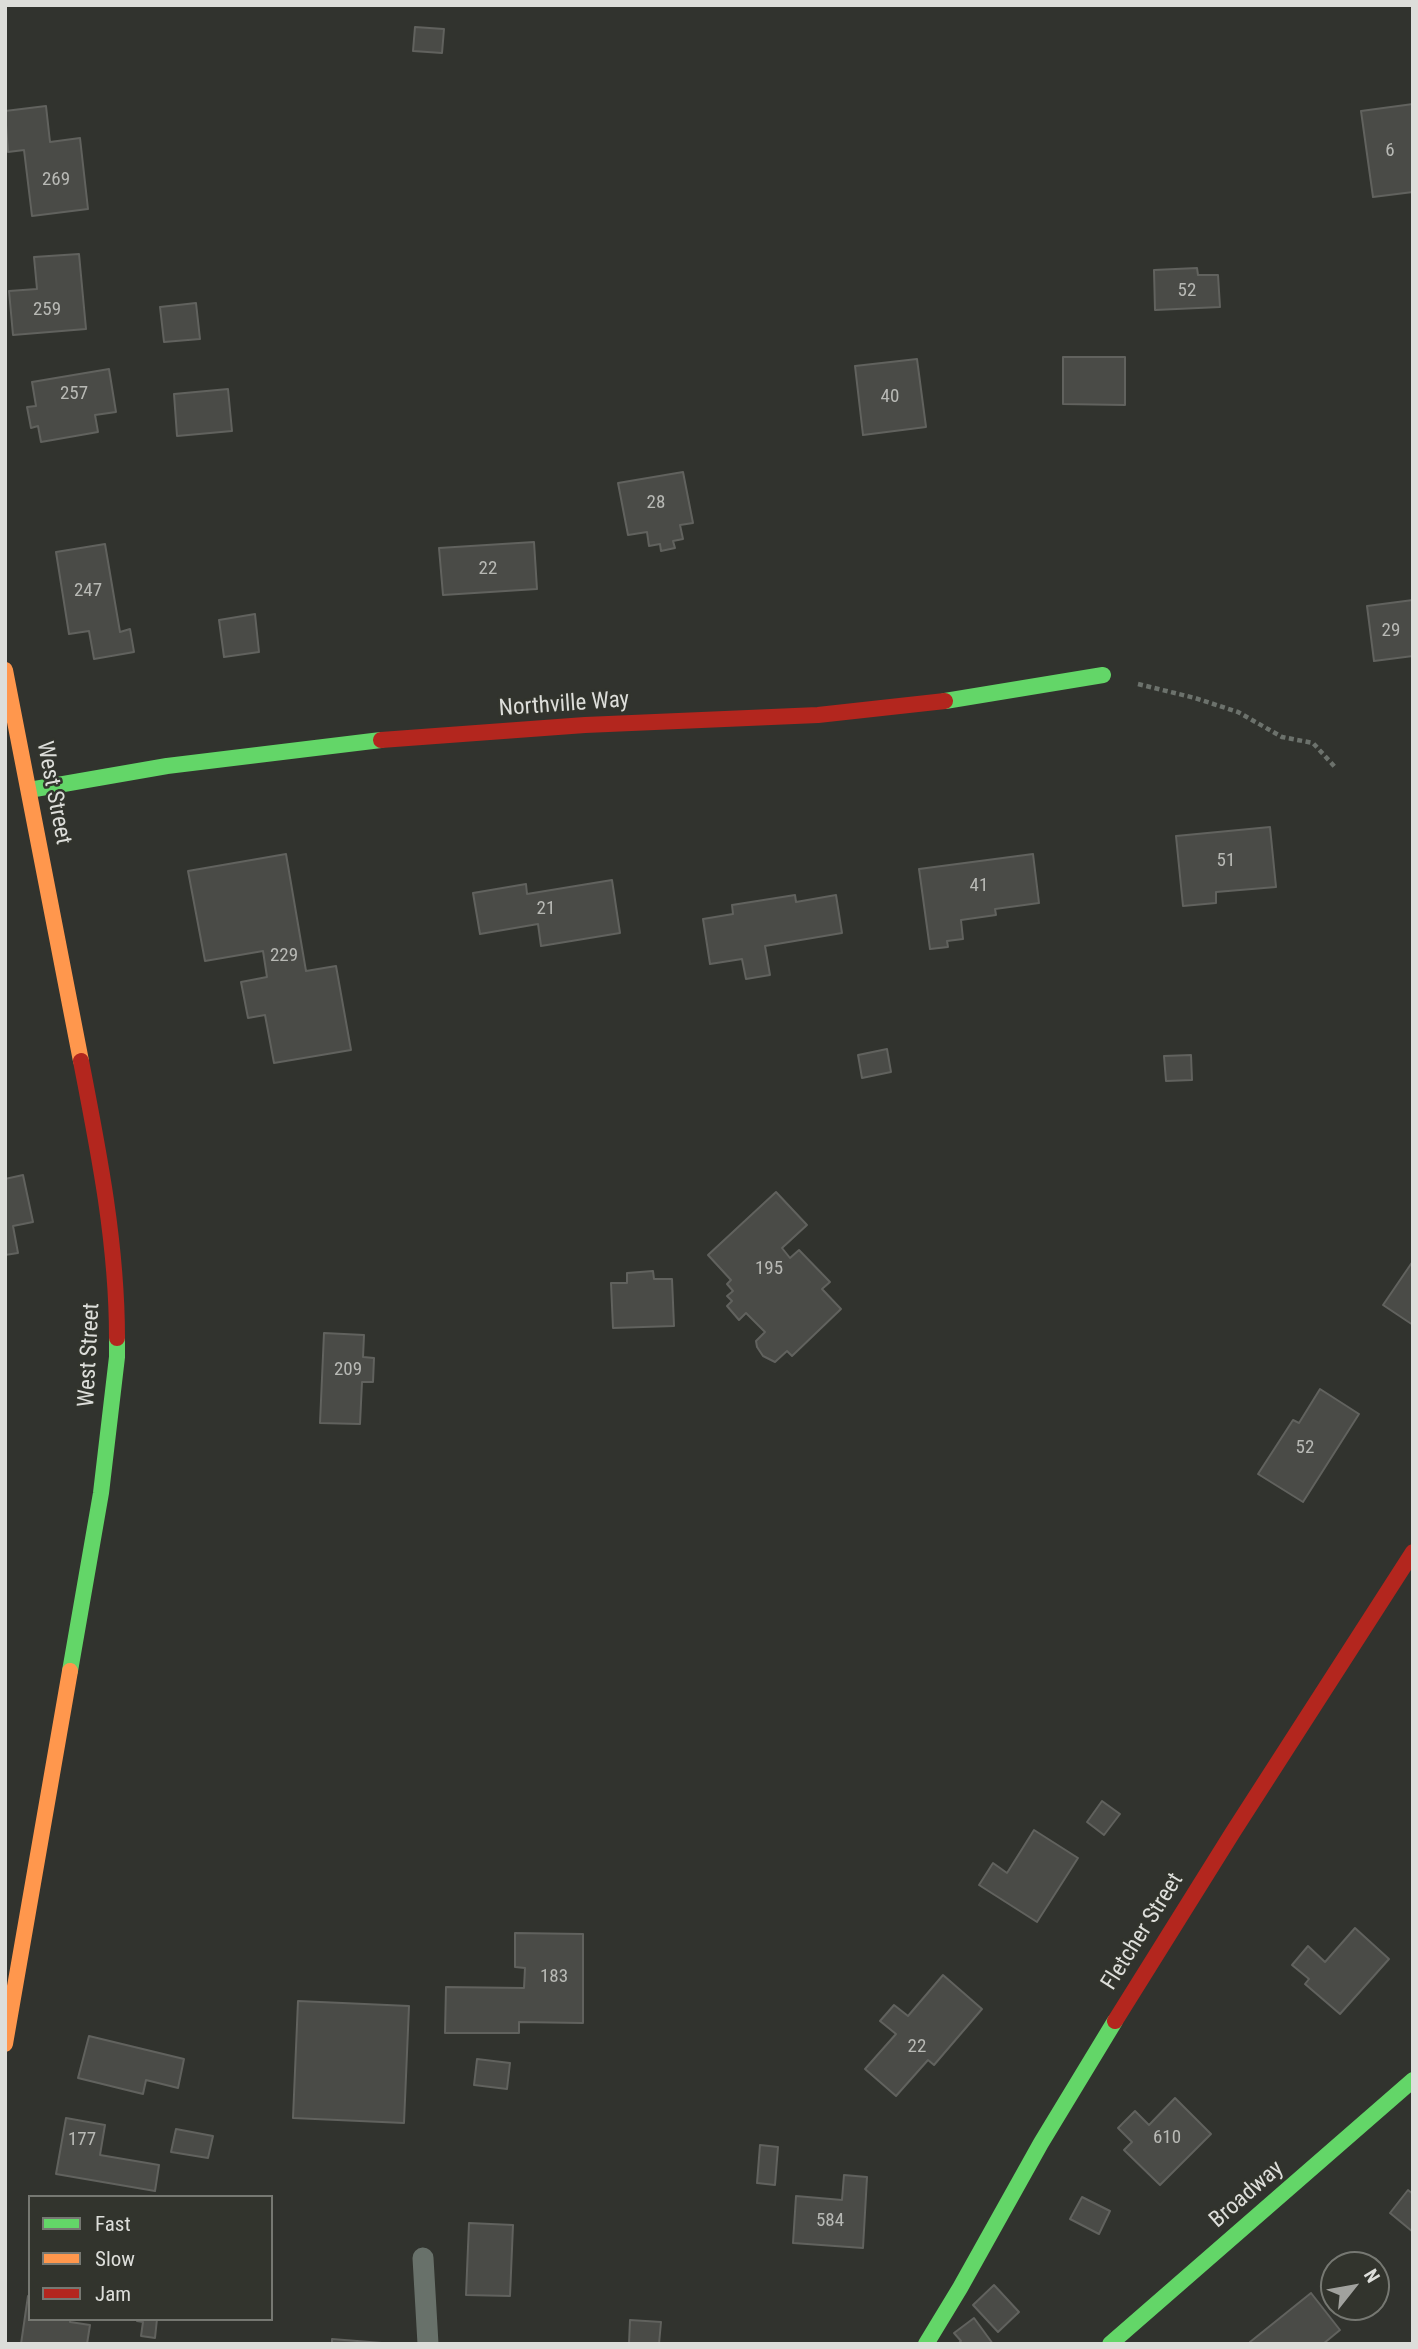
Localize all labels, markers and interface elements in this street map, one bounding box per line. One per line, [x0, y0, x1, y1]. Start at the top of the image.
house number: 6 [1385, 140, 1395, 162]
house number: 269 [42, 169, 70, 191]
house number: 52 [1178, 280, 1196, 302]
house number: 259 [33, 299, 61, 321]
house number: 257 [60, 383, 88, 405]
house number: 40 [881, 386, 899, 408]
house number: 28 [647, 492, 665, 514]
house number: 22 [479, 558, 497, 580]
house number: 247 [74, 580, 102, 602]
house number: 29 [1382, 620, 1400, 642]
street label: Northville Way [498, 687, 630, 723]
street label: West Street [29, 739, 77, 847]
house number: 51 [1217, 850, 1235, 872]
house number: 41 [970, 875, 988, 897]
house number: 21 [537, 898, 555, 920]
house number: 229 [270, 945, 298, 967]
house number: 195 [755, 1258, 783, 1280]
street label: West Street [73, 1302, 107, 1408]
house number: 209 [334, 1359, 362, 1381]
house number: 52 [1296, 1437, 1314, 1459]
street label: Fletcher Street [1096, 1868, 1190, 1996]
house number: 183 [540, 1966, 568, 1988]
house number: 22 [908, 2036, 926, 2058]
house number: 610 [1153, 2127, 1181, 2149]
house number: 177 [68, 2129, 96, 2151]
street label: Broadway [1204, 2155, 1290, 2235]
legend [28, 2195, 273, 2321]
house number: 584 [816, 2210, 844, 2232]
text: Fast [95, 2212, 131, 2236]
text: Slow [95, 2247, 135, 2271]
north arrow [1320, 2251, 1390, 2321]
text: N [1359, 2265, 1385, 2287]
text: Jam [95, 2282, 131, 2306]

